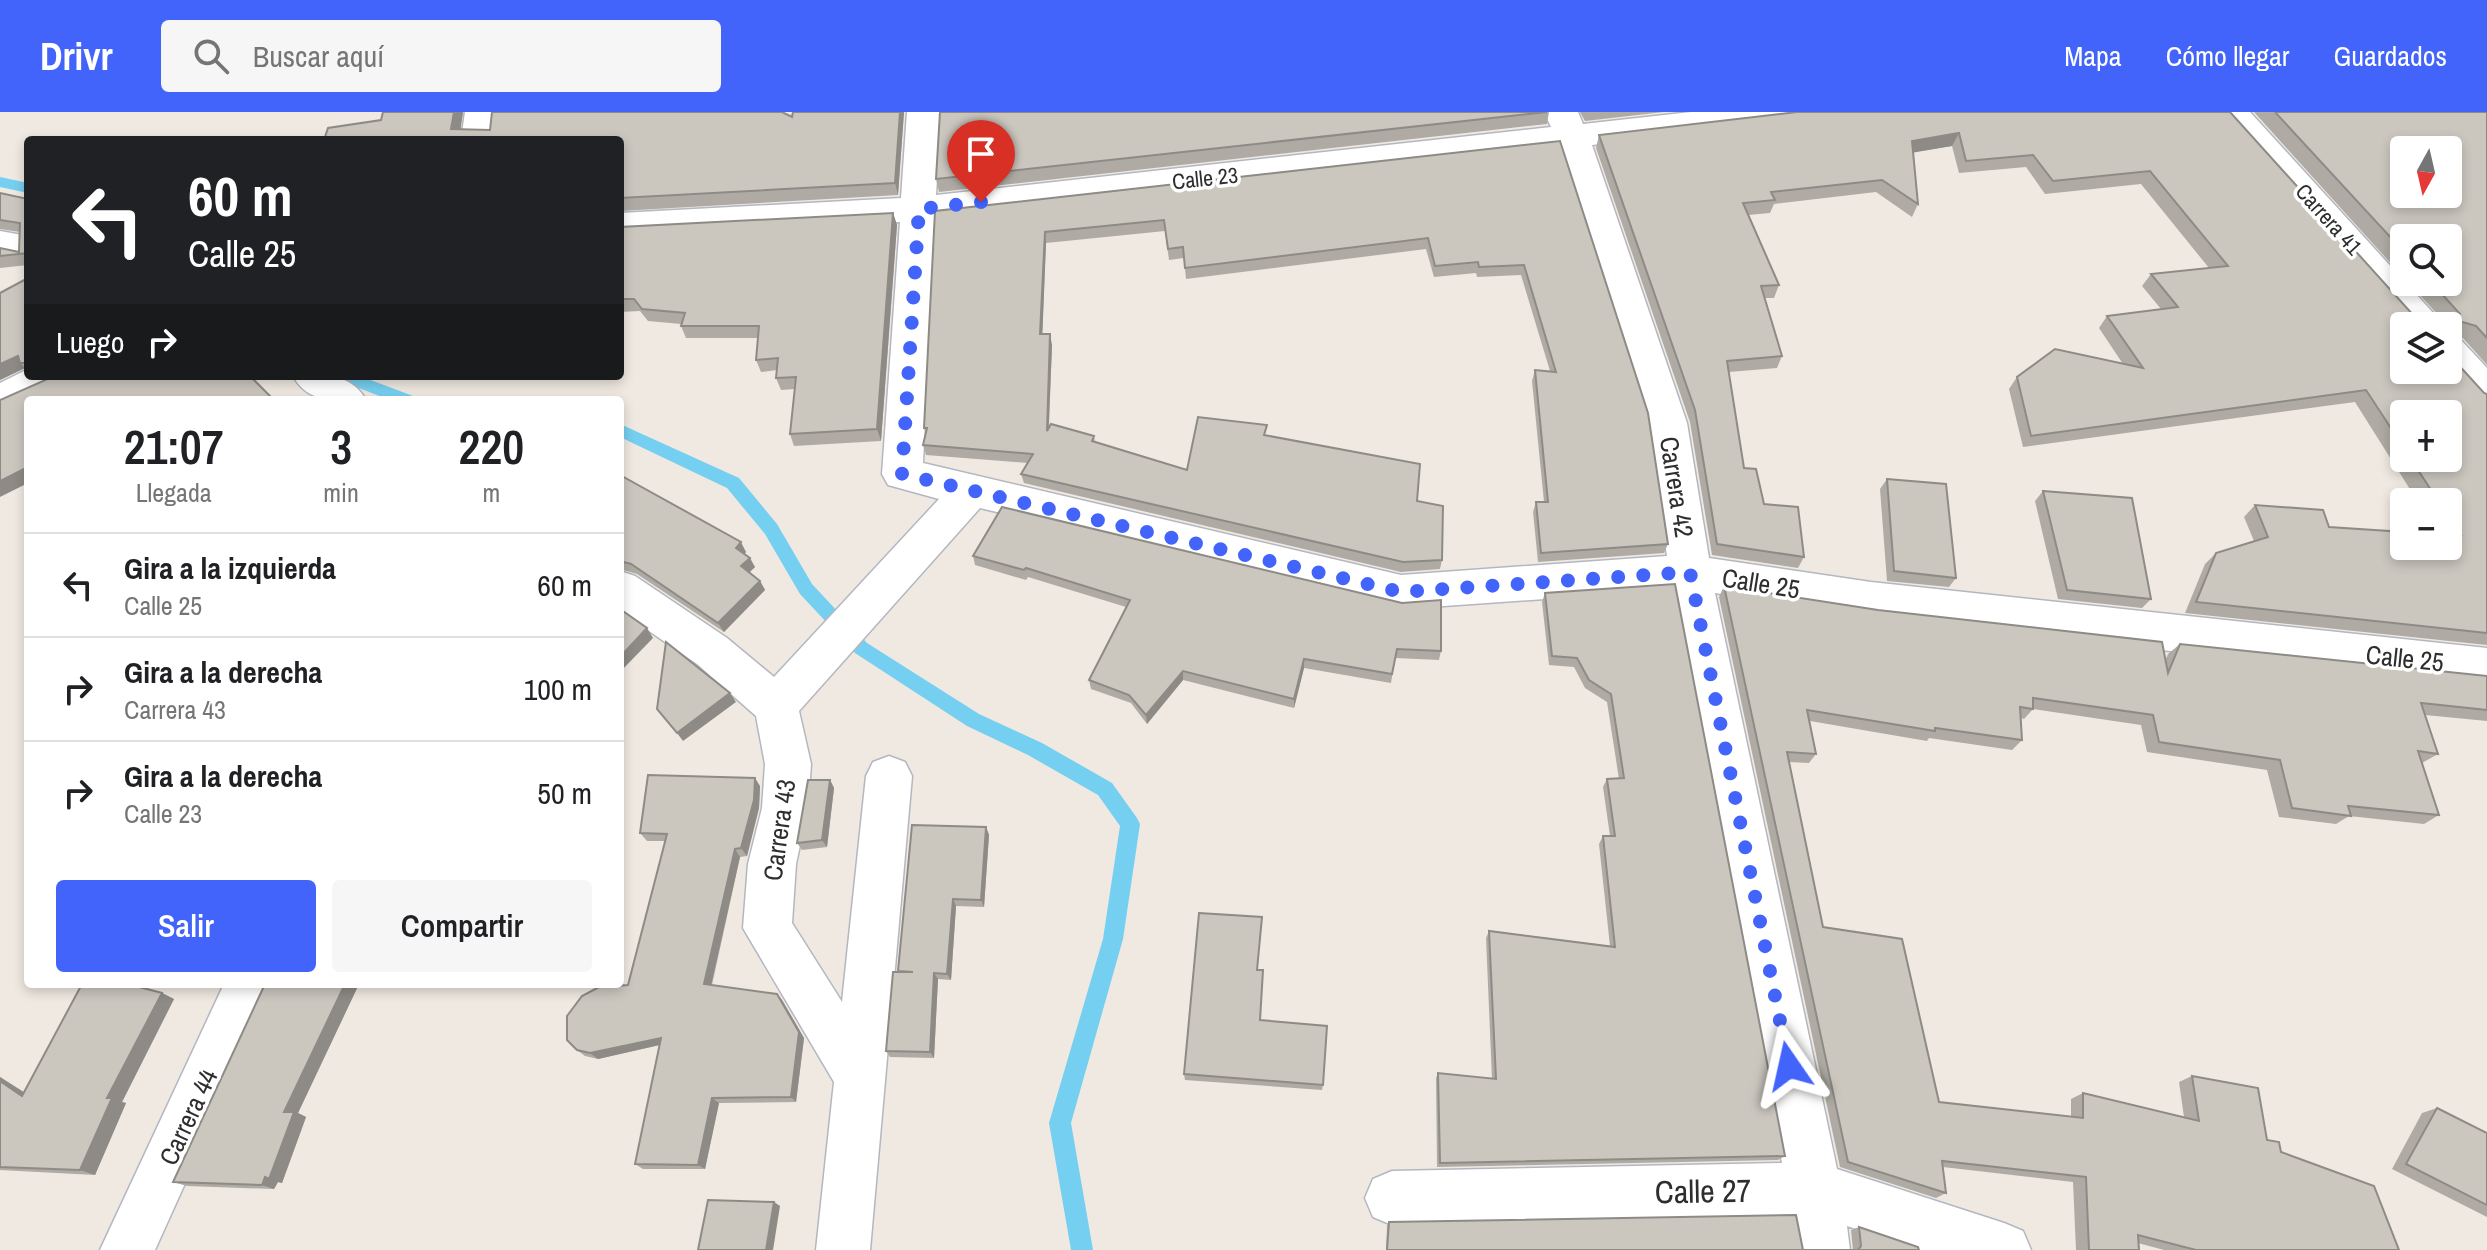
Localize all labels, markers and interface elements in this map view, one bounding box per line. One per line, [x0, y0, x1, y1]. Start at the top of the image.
search box [161, 20, 721, 92]
text: Drivr [40, 31, 113, 82]
icon: search [189, 34, 233, 78]
text: Buscar aquí [253, 36, 384, 76]
text: Mapa [2064, 37, 2122, 75]
text: Cómo llegar [2166, 37, 2289, 75]
text: Guardados [2333, 37, 2447, 75]
pin [947, 120, 1015, 202]
icon: arrive [959, 132, 1003, 176]
north arrow [2390, 136, 2462, 208]
map controls [2390, 136, 2462, 560]
text: 60 m [188, 158, 293, 233]
street label: Calle 23 [1171, 160, 1239, 196]
icon: left [56, 168, 160, 272]
street label: Carrera 41 [2289, 177, 2369, 261]
button: search [2390, 224, 2462, 296]
text: Calle 25 [188, 230, 296, 278]
button: layers [2390, 312, 2462, 384]
icon: right [140, 320, 184, 364]
text: Luego [56, 322, 124, 362]
button: + [2390, 400, 2462, 472]
text: 21:07 [124, 414, 224, 479]
text: 3 [330, 414, 352, 479]
text: 220 [459, 414, 524, 479]
street label: Carrera 42 [1652, 434, 1702, 540]
text: Llegada [136, 475, 212, 510]
text: min [323, 475, 359, 510]
text: m [483, 475, 500, 510]
button: − [2390, 488, 2462, 560]
text: Gira a la izquierda [124, 548, 336, 588]
street label: Calle 25 [1720, 560, 1802, 606]
icon: left [56, 563, 100, 607]
text: 60 m [537, 565, 592, 605]
text: Calle 25 [124, 588, 202, 623]
street label: Calle 25 [2364, 637, 2446, 679]
text: Gira a la derecha [124, 652, 322, 692]
icon: right [56, 667, 100, 711]
text: 100 m [524, 669, 592, 709]
text: Carrera 43 [124, 692, 226, 727]
text: Gira a la derecha [124, 756, 322, 796]
icon: right [56, 771, 100, 815]
text: 50 m [537, 773, 592, 813]
street label: Carrera 43 [755, 777, 803, 883]
text: Calle 23 [124, 796, 202, 831]
button: Salir [56, 880, 316, 972]
button: Compartir [332, 880, 592, 972]
position arrow [1747, 1024, 1831, 1108]
street label: Carrera 44 [151, 1063, 225, 1171]
street label: Calle 27 [1654, 1169, 1752, 1213]

